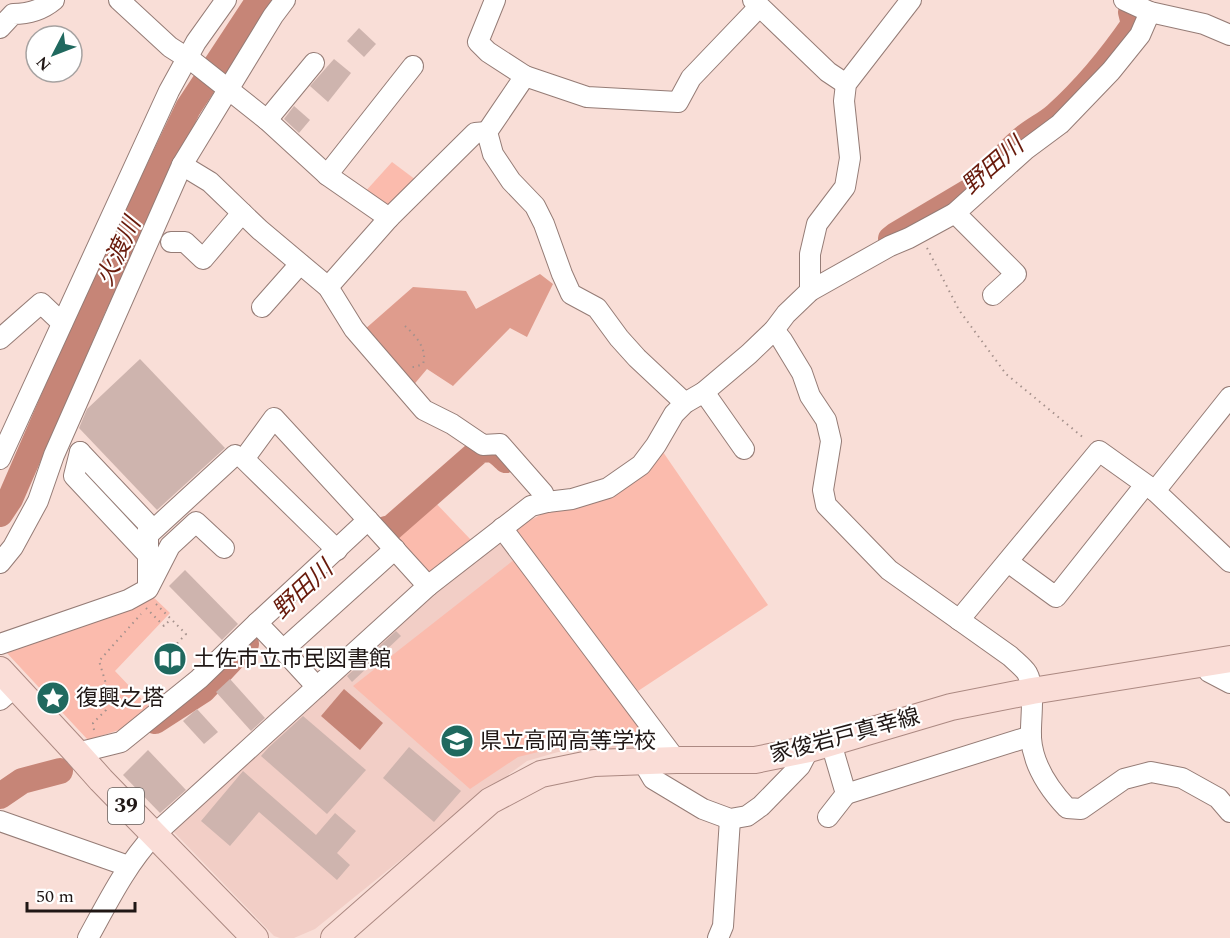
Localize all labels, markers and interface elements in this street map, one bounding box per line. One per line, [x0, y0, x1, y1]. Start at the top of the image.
north arrow [24, 24, 84, 84]
text: N [30, 50, 57, 76]
water label: 野田川 [954, 127, 1034, 203]
water label: 火渡川 [87, 209, 152, 292]
water label: 野田川 [264, 550, 344, 628]
library icon: 土佐市立市民図書館 [152, 641, 188, 677]
place label: 土佐市立市民図書館 [193, 643, 391, 676]
place icon: 復興之塔 [35, 680, 71, 716]
place label: 復興之塔 [76, 682, 164, 715]
street label: 家俊岩戸真幸線 [766, 700, 924, 772]
school or university icon: 県立高岡高等学校 [439, 723, 475, 759]
place label: 県立高岡高等学校 [480, 725, 656, 758]
road number: 39 [108, 788, 144, 824]
scale bar [27, 875, 135, 913]
text: 50 m [36, 883, 74, 910]

